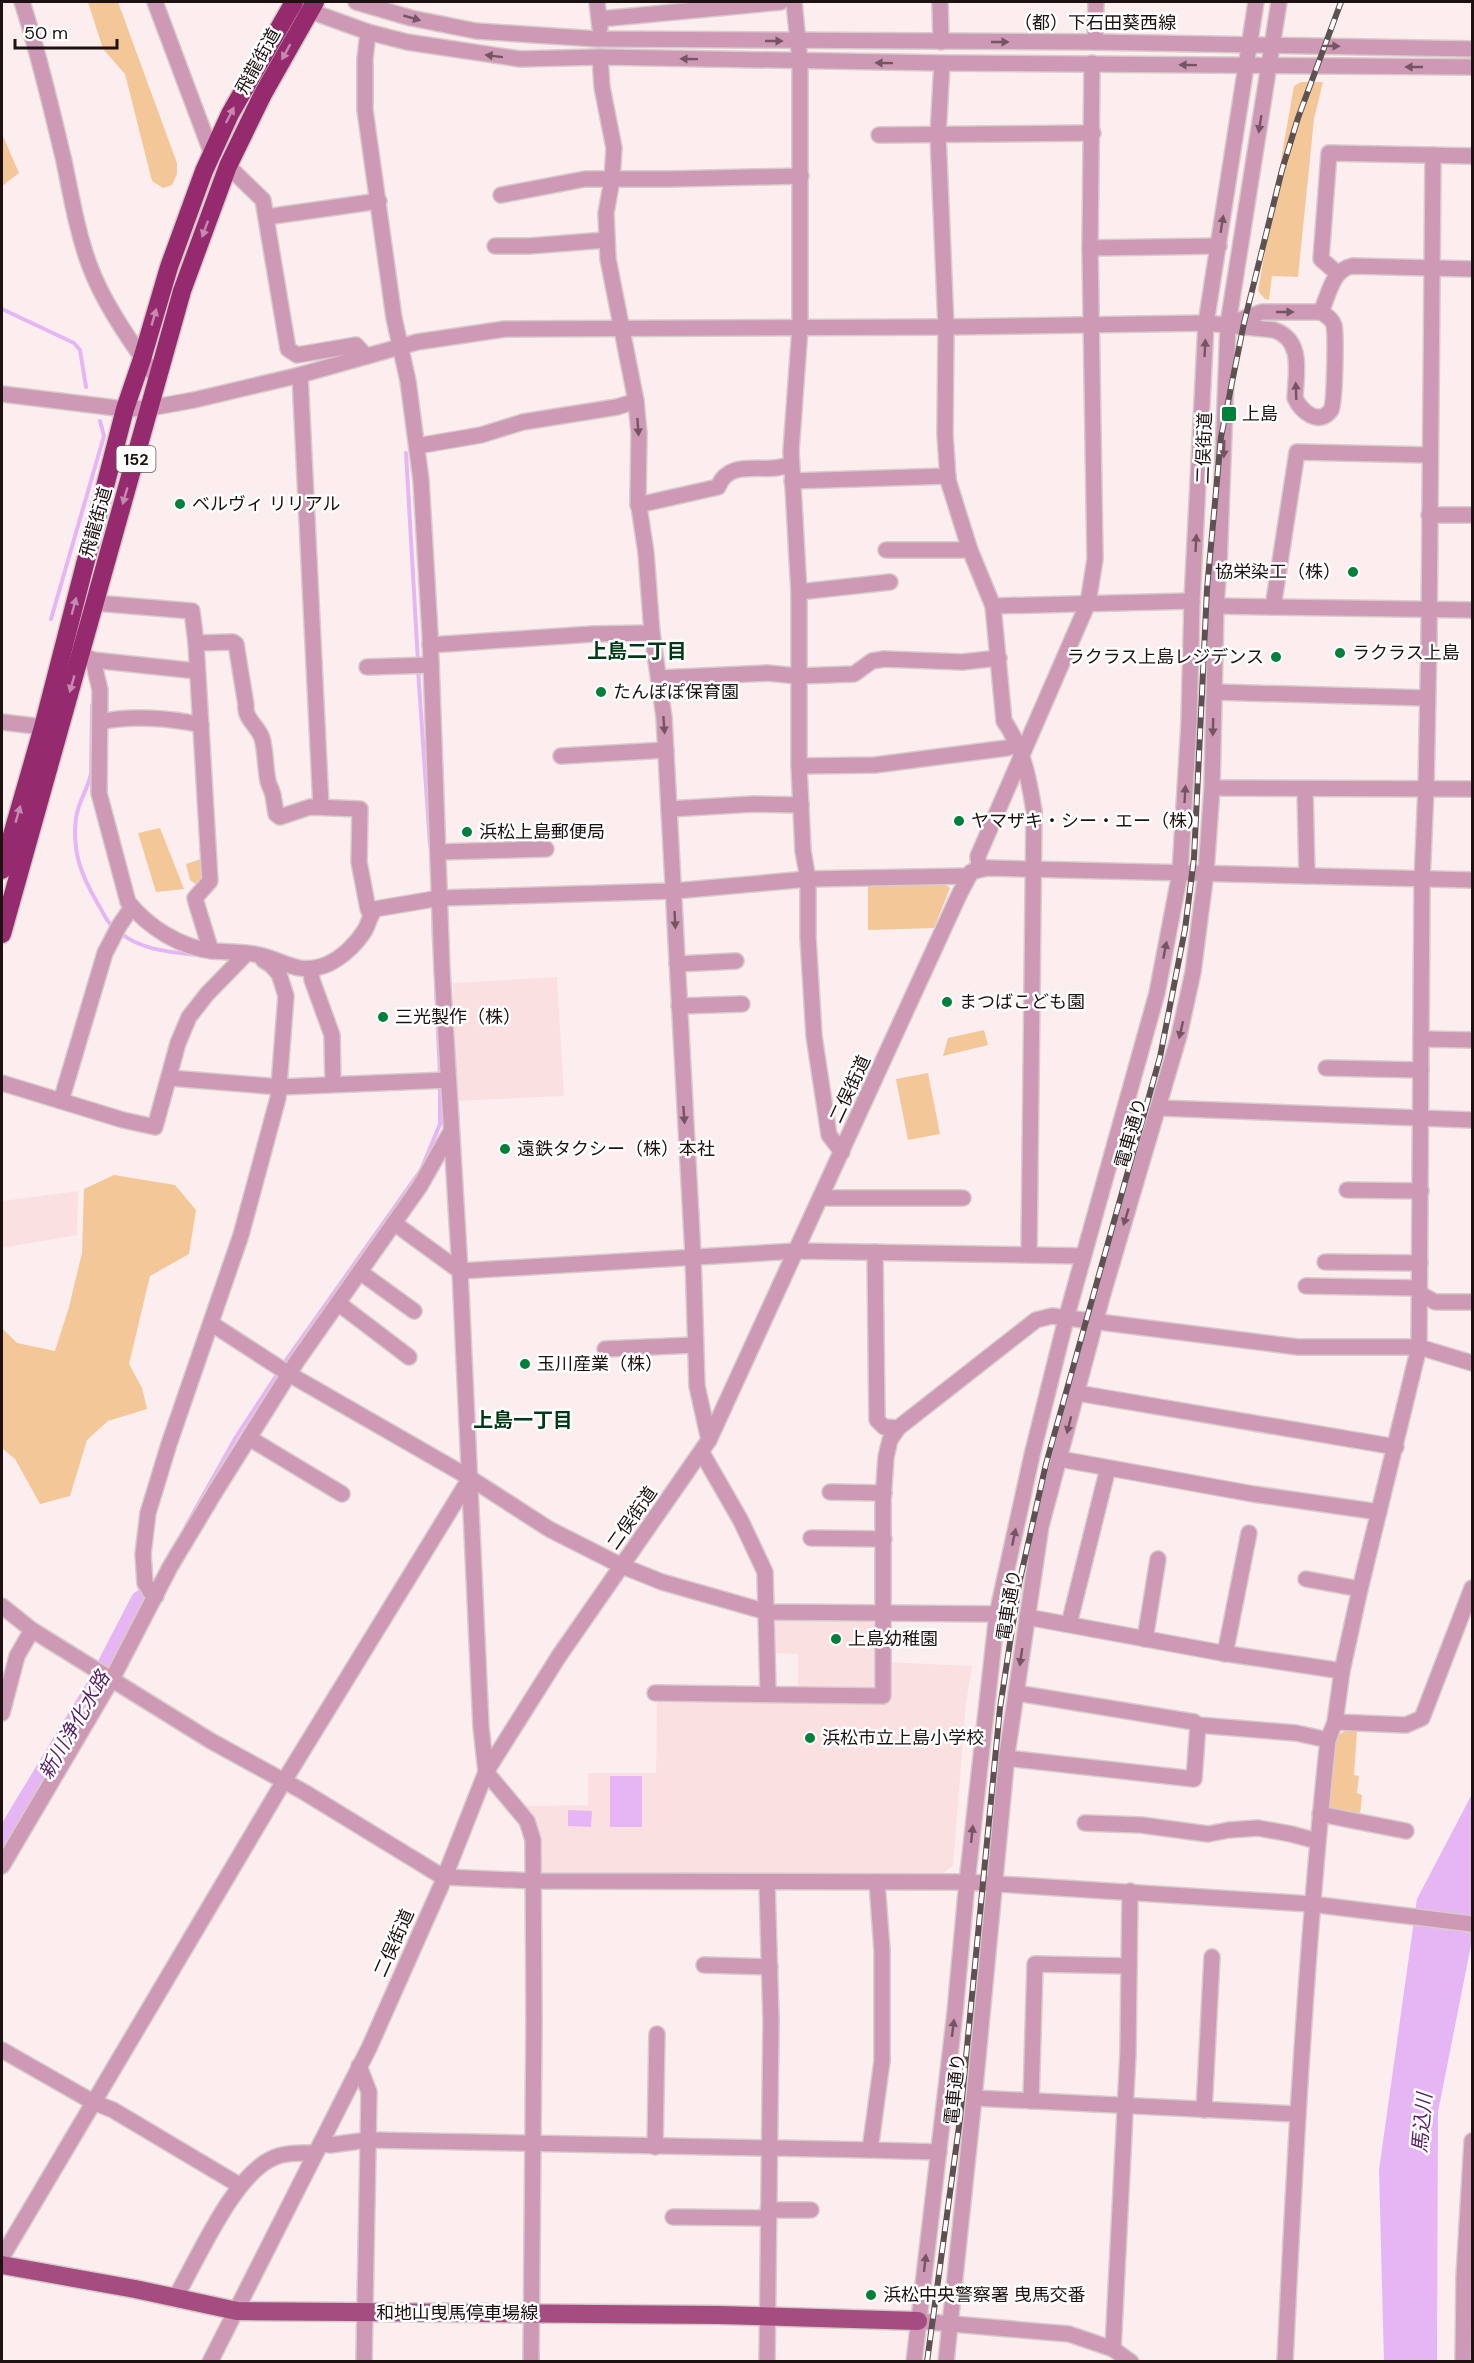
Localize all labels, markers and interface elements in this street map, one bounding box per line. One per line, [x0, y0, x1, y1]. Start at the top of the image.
street label: （都）下石田葵西線 [1014, 11, 1176, 35]
scale bar [15, 12, 117, 50]
one-way arrow [404, 14, 422, 23]
text: 50 m [24, 21, 68, 45]
street label: 飛龍街道 [230, 24, 286, 98]
one-way arrow [764, 36, 783, 46]
one-way arrow [990, 37, 1009, 47]
one-way arrow [1322, 41, 1341, 50]
one-way arrow [281, 44, 291, 61]
one-way arrow [484, 51, 503, 61]
one-way arrow [679, 55, 698, 64]
one-way arrow [874, 58, 893, 68]
one-way arrow [1178, 60, 1197, 70]
one-way arrow [1405, 62, 1424, 72]
one-way arrow [225, 106, 235, 123]
one-way arrow [1256, 115, 1265, 134]
one-way arrow [1218, 214, 1227, 233]
one-way arrow [199, 220, 209, 238]
one-way arrow [1275, 307, 1294, 317]
one-way arrow [150, 308, 159, 326]
one-way arrow [1201, 339, 1210, 358]
one-way arrow [1292, 381, 1301, 400]
place label: 上島 [1242, 402, 1278, 426]
marker: 上島 [1220, 405, 1238, 423]
street label: 二俣街道 [1191, 412, 1217, 484]
one-way arrow [634, 417, 643, 436]
one-way arrow [1219, 440, 1228, 459]
road number: 152 [116, 446, 156, 472]
street label: 飛龍街道 [75, 484, 117, 560]
one-way arrow [120, 487, 129, 505]
place label: ベルヴィ リリアル [192, 492, 341, 516]
marker: ベルヴィ リリアル [173, 497, 187, 511]
one-way arrow [1192, 533, 1201, 552]
place label: 協栄染工（株） [1215, 560, 1341, 584]
marker: 協栄染工（株） [1346, 565, 1360, 579]
one-way arrow [70, 597, 79, 615]
district label: 上島二丁目 [587, 638, 687, 664]
place label: ラクラス上島 [1352, 641, 1460, 665]
place label: ラクラス上島レジデンス [1067, 645, 1264, 669]
marker: ラクラス上島 [1333, 646, 1347, 660]
marker: ラクラス上島レジデンス [1269, 650, 1283, 664]
one-way arrow [67, 675, 76, 693]
place label: たんぽぽ保育園 [613, 680, 739, 704]
marker: たんぽぽ保育園 [594, 685, 608, 699]
one-way arrow [660, 716, 669, 735]
one-way arrow [1208, 718, 1218, 737]
one-way arrow [1180, 784, 1189, 803]
one-way arrow [14, 805, 23, 823]
place label: ヤマザキ・シー・エー（株） [971, 809, 1205, 833]
marker: ヤマザキ・シー・エー（株） [952, 814, 966, 828]
place label: 浜松上島郵便局 [479, 820, 605, 844]
marker: 浜松上島郵便局 [460, 825, 474, 839]
one-way arrow [670, 910, 679, 929]
one-way arrow [1161, 940, 1170, 959]
place label: まつばこども園 [959, 990, 1085, 1014]
marker: まつばこども園 [940, 995, 954, 1009]
place label: 三光製作（株） [395, 1005, 521, 1029]
marker: 三光製作（株） [376, 1010, 390, 1024]
one-way arrow [1175, 1020, 1185, 1039]
street label: 二俣街道 [824, 1051, 876, 1127]
street label: 電車通り [1110, 1095, 1152, 1171]
one-way arrow [680, 1105, 689, 1124]
place label: 遠鉄タクシー（株）本社 [517, 1137, 715, 1161]
marker: 遠鉄タクシー（株）本社 [498, 1142, 512, 1156]
one-way arrow [1121, 1208, 1130, 1226]
place label: 玉川産業（株） [537, 1352, 663, 1376]
marker: 玉川産業（株） [518, 1357, 532, 1371]
district label: 上島一丁目 [473, 1407, 573, 1433]
one-way arrow [1063, 1416, 1073, 1434]
street label: 二俣街道 [602, 1482, 662, 1554]
one-way arrow [1010, 1527, 1019, 1546]
street label: 電車通り [992, 1568, 1026, 1642]
place label: 上島幼稚園 [848, 1627, 938, 1651]
marker: 上島幼稚園 [829, 1632, 843, 1646]
one-way arrow [1016, 1647, 1025, 1666]
water label: 新川浄化水路 [33, 1665, 116, 1783]
place label: 浜松市立上島小学校 [822, 1726, 984, 1750]
marker: 浜松市立上島小学校 [803, 1731, 817, 1745]
one-way arrow [967, 1824, 977, 1843]
street label: 二俣街道 [368, 1905, 420, 1981]
one-way arrow [949, 2018, 958, 2037]
street label: 電車通り [939, 2052, 971, 2126]
water label: 馬込川 [1406, 2090, 1438, 2154]
one-way arrow [920, 2254, 930, 2273]
place label: 浜松中央警察署 曳馬交番 [883, 2283, 1086, 2307]
marker: 浜松中央警察署 曳馬交番 [864, 2288, 878, 2302]
street label: 和地山曳馬停車場線 [376, 2301, 538, 2325]

